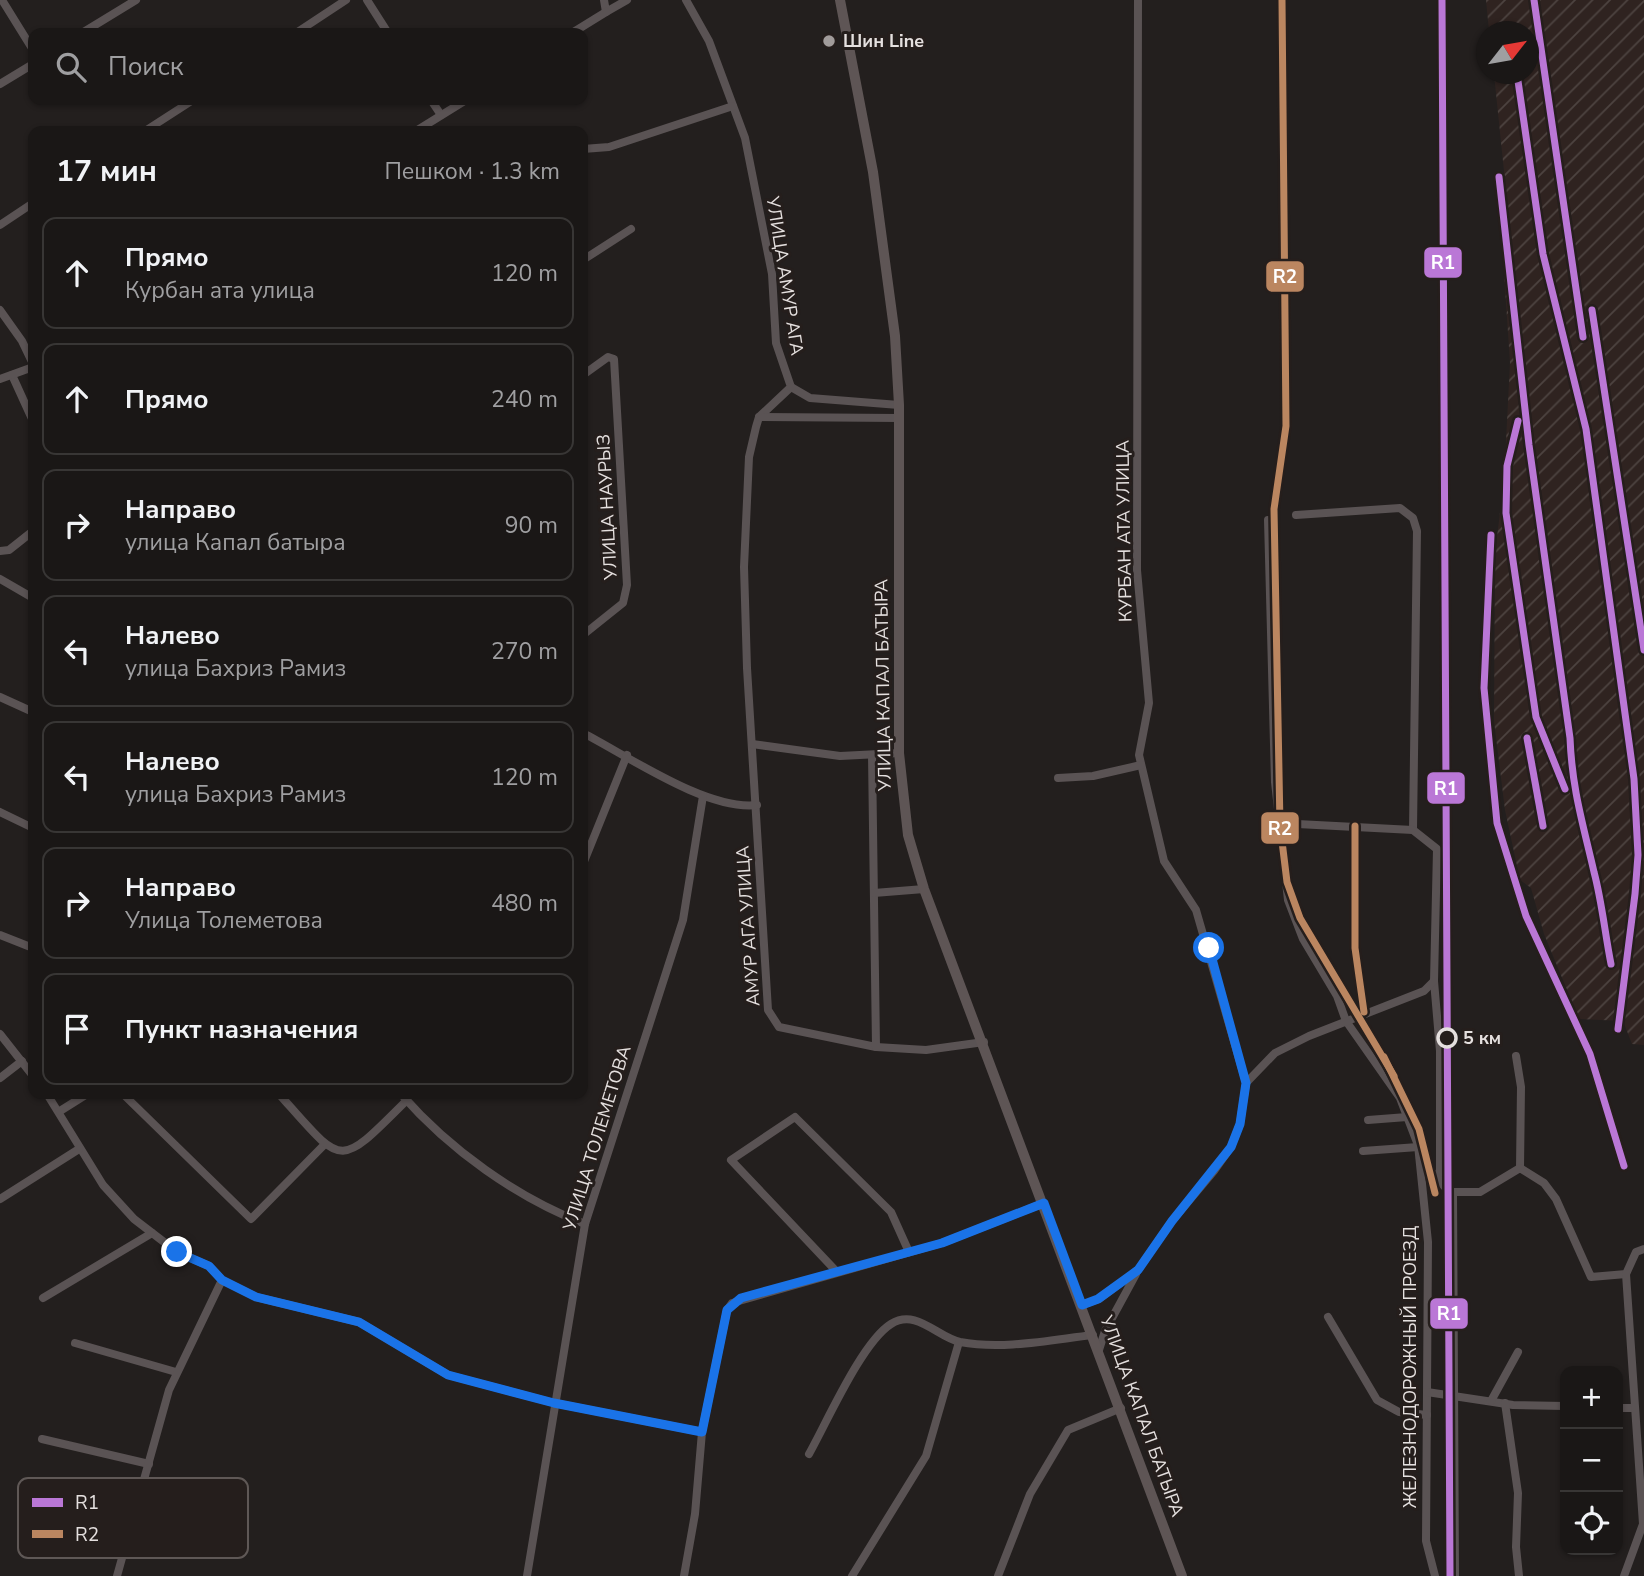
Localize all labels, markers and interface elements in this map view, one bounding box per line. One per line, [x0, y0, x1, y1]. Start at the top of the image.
north arrow [1476, 21, 1539, 84]
search box [28, 28, 588, 105]
place label: Шин Line [843, 29, 924, 53]
marker: Шин Line [821, 33, 837, 49]
icon: search [52, 48, 90, 86]
text: Поиск [108, 49, 184, 84]
text: 17 мин [56, 151, 157, 192]
text: Пешком · 1.3 km [384, 156, 560, 187]
street label: УЛИЦА АМУР АГА [760, 194, 809, 357]
text: Прямо [125, 240, 209, 275]
line badge: R1 [1423, 246, 1463, 279]
text: R1 [1431, 250, 1455, 276]
icon: ahead [58, 254, 96, 292]
text: 120 m [491, 258, 558, 289]
line badge: R2 [1265, 260, 1305, 293]
text: R2 [1273, 264, 1297, 290]
text: Курбан ата улица [125, 275, 315, 306]
icon: ahead [58, 380, 96, 418]
text: Прямо [125, 382, 209, 417]
text: 240 m [491, 384, 558, 415]
street label: УЛИЦА НАУРЫЗ [591, 433, 623, 582]
street label: КУРБАН АТА УЛИЦА [1110, 440, 1138, 622]
text: Направо [125, 492, 236, 527]
icon: right [58, 506, 96, 544]
text: 90 m [505, 510, 558, 541]
text: улица Капал батыра [125, 527, 346, 558]
street label: УЛИЦА КАПАЛ БАТЫРА [869, 579, 897, 792]
text: Налево [125, 618, 220, 653]
icon: left [58, 632, 96, 670]
text: 270 m [491, 636, 558, 667]
text: улица Бахриз Рамиз [125, 653, 346, 684]
text: Налево [125, 744, 220, 779]
icon: left [58, 758, 96, 796]
text: 120 m [491, 762, 558, 793]
line badge: R1 [1426, 771, 1466, 805]
text: R1 [1434, 776, 1458, 802]
text: улица Бахриз Рамиз [125, 779, 346, 810]
line badge: R2 [1260, 811, 1300, 845]
text: R2 [1268, 816, 1292, 842]
street label: АМУР АГА УЛИЦА [730, 845, 766, 1007]
text: Направо [125, 870, 236, 905]
icon: right [58, 884, 96, 922]
text: 480 m [491, 888, 558, 919]
text: Улица Толеметова [125, 905, 323, 936]
route start [1193, 932, 1224, 963]
icon: arrive [58, 1010, 96, 1048]
text: Пункт назначения [125, 1012, 358, 1047]
place label: 5 км [1463, 1026, 1501, 1050]
marker: 5 км [1437, 1028, 1457, 1048]
street label: УЛИЦА ТОЛЕМЕТОВА [557, 1042, 637, 1235]
street label: ЖЕЛЕЗНОДОРОЖНЫЙ ПРОЕЗД [1398, 1226, 1422, 1508]
route end [161, 1236, 192, 1267]
line badge: R1 [1429, 1297, 1469, 1330]
text: R1 [1437, 1301, 1461, 1327]
street label: УЛИЦА КАПАЛ БАТЫРА [1094, 1311, 1190, 1520]
map controls [1560, 1366, 1623, 1555]
button: + [1560, 1366, 1623, 1429]
button: − [1560, 1429, 1623, 1492]
legend [18, 1478, 248, 1558]
text: R1 [75, 1490, 99, 1516]
button: locate [1560, 1492, 1623, 1555]
text: R2 [75, 1522, 99, 1548]

